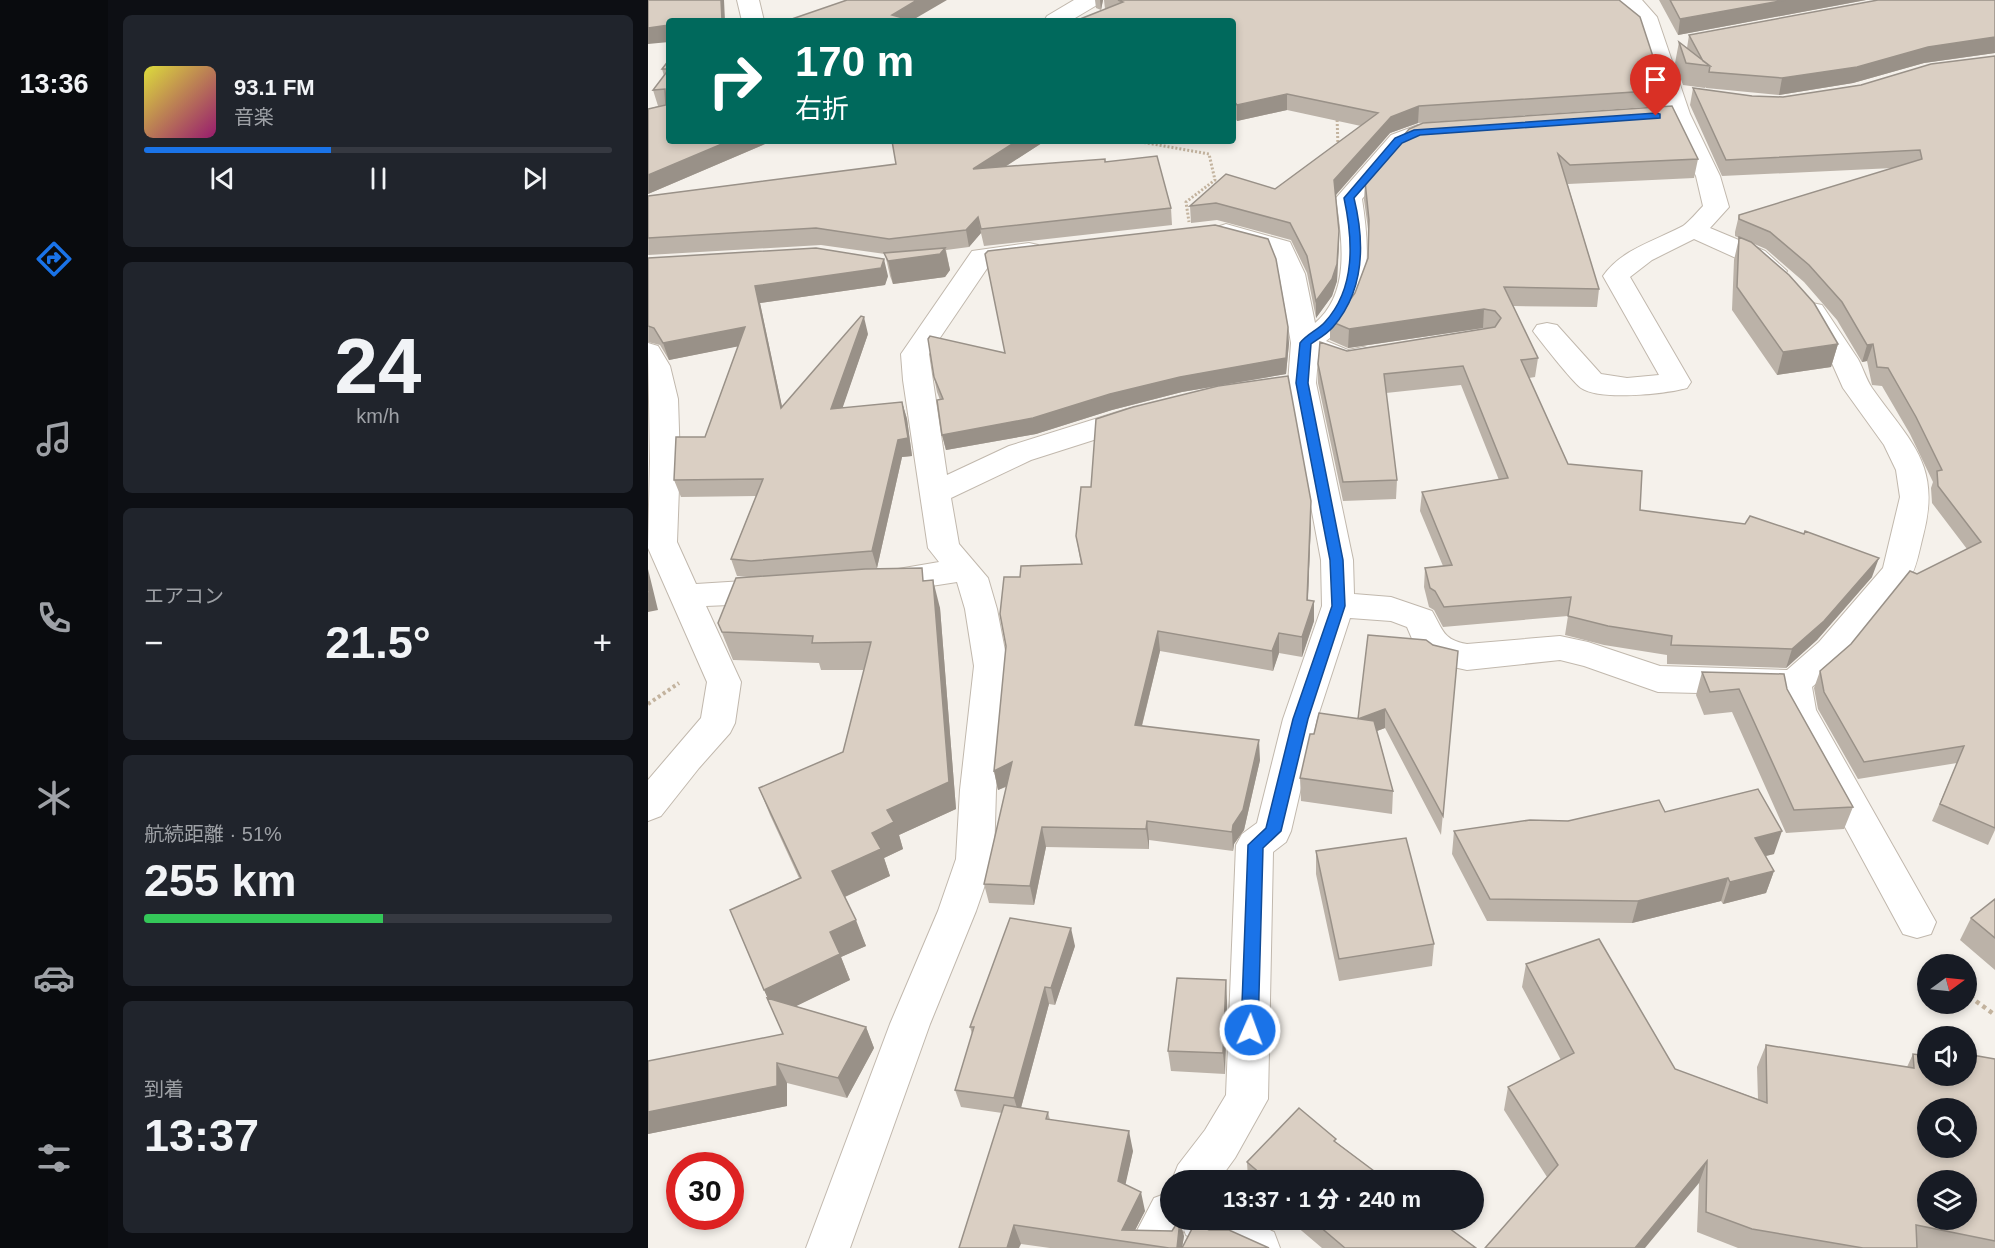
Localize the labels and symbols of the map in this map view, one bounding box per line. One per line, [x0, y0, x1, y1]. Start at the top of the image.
pin [1630, 54, 1681, 116]
north arrow [1917, 954, 1977, 1014]
position arrow [1218, 998, 1282, 1062]
speed limit sign: 30 [666, 1152, 744, 1230]

